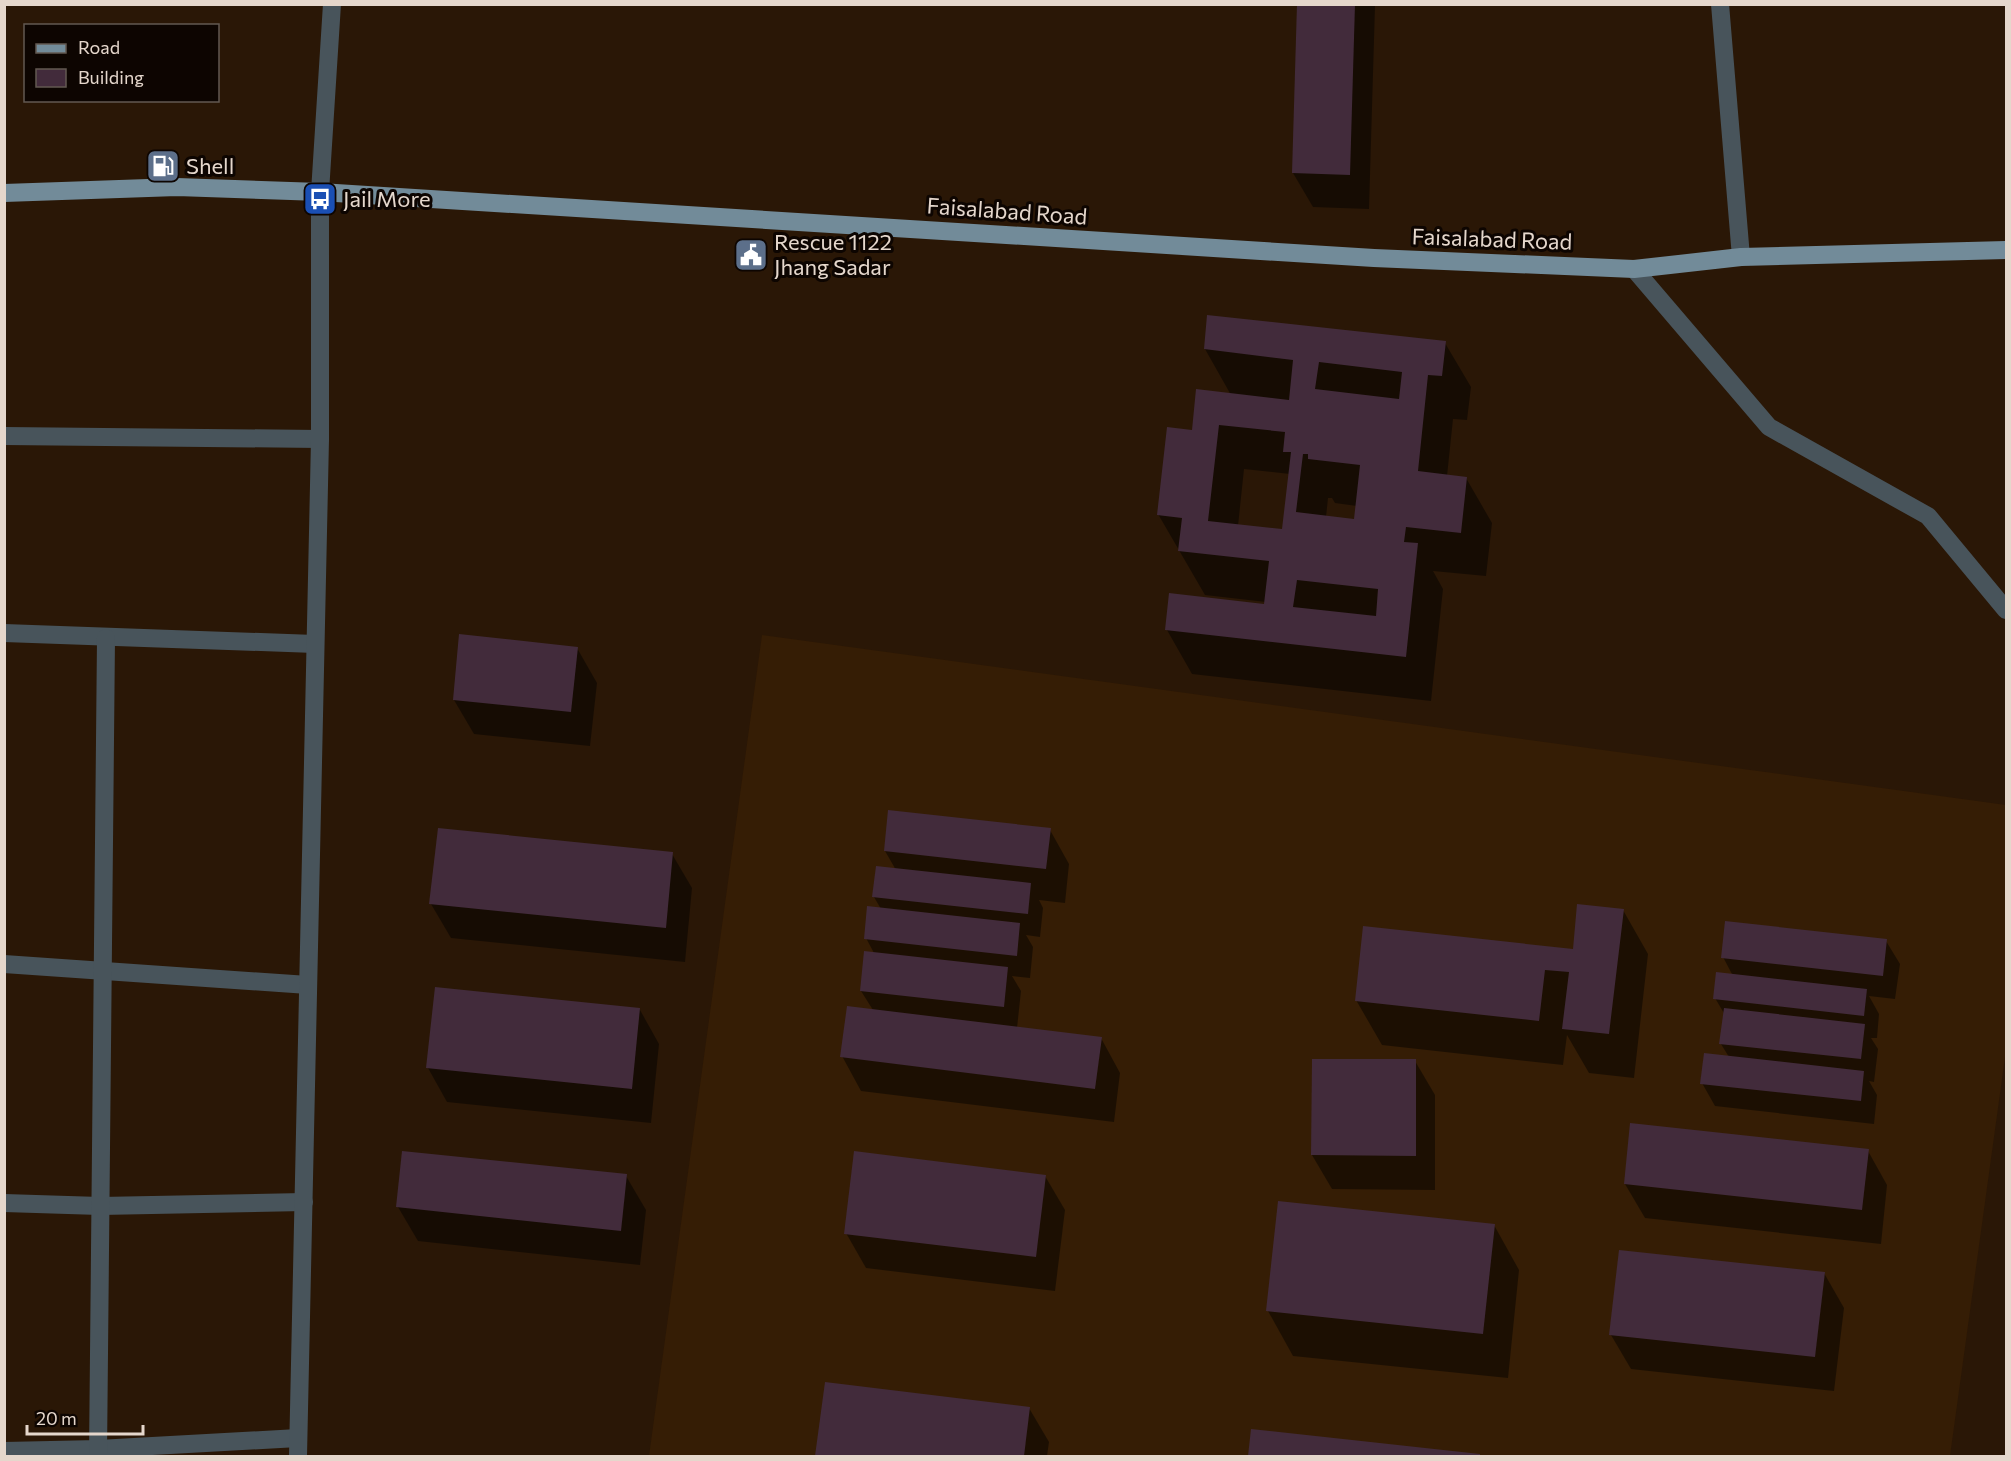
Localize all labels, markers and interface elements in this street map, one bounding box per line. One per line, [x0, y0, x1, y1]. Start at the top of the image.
legend [24, 24, 219, 102]
text: Road [78, 36, 120, 58]
text: Building [78, 66, 144, 88]
fuel station icon: Shell [145, 148, 181, 184]
place label: Shell [186, 152, 234, 179]
bus stop icon: Jail More [302, 181, 338, 217]
place label: Jail More [343, 185, 431, 212]
street label: Faisalabad Road [926, 191, 1088, 230]
street label: Faisalabad Road [1411, 222, 1573, 255]
place label: Rescue 1122 Jhang Sadar [774, 228, 892, 280]
public building icon: Rescue 1122 Jhang Sadar [733, 237, 769, 273]
scale bar [27, 1398, 142, 1436]
text: 20 m [36, 1407, 77, 1429]

